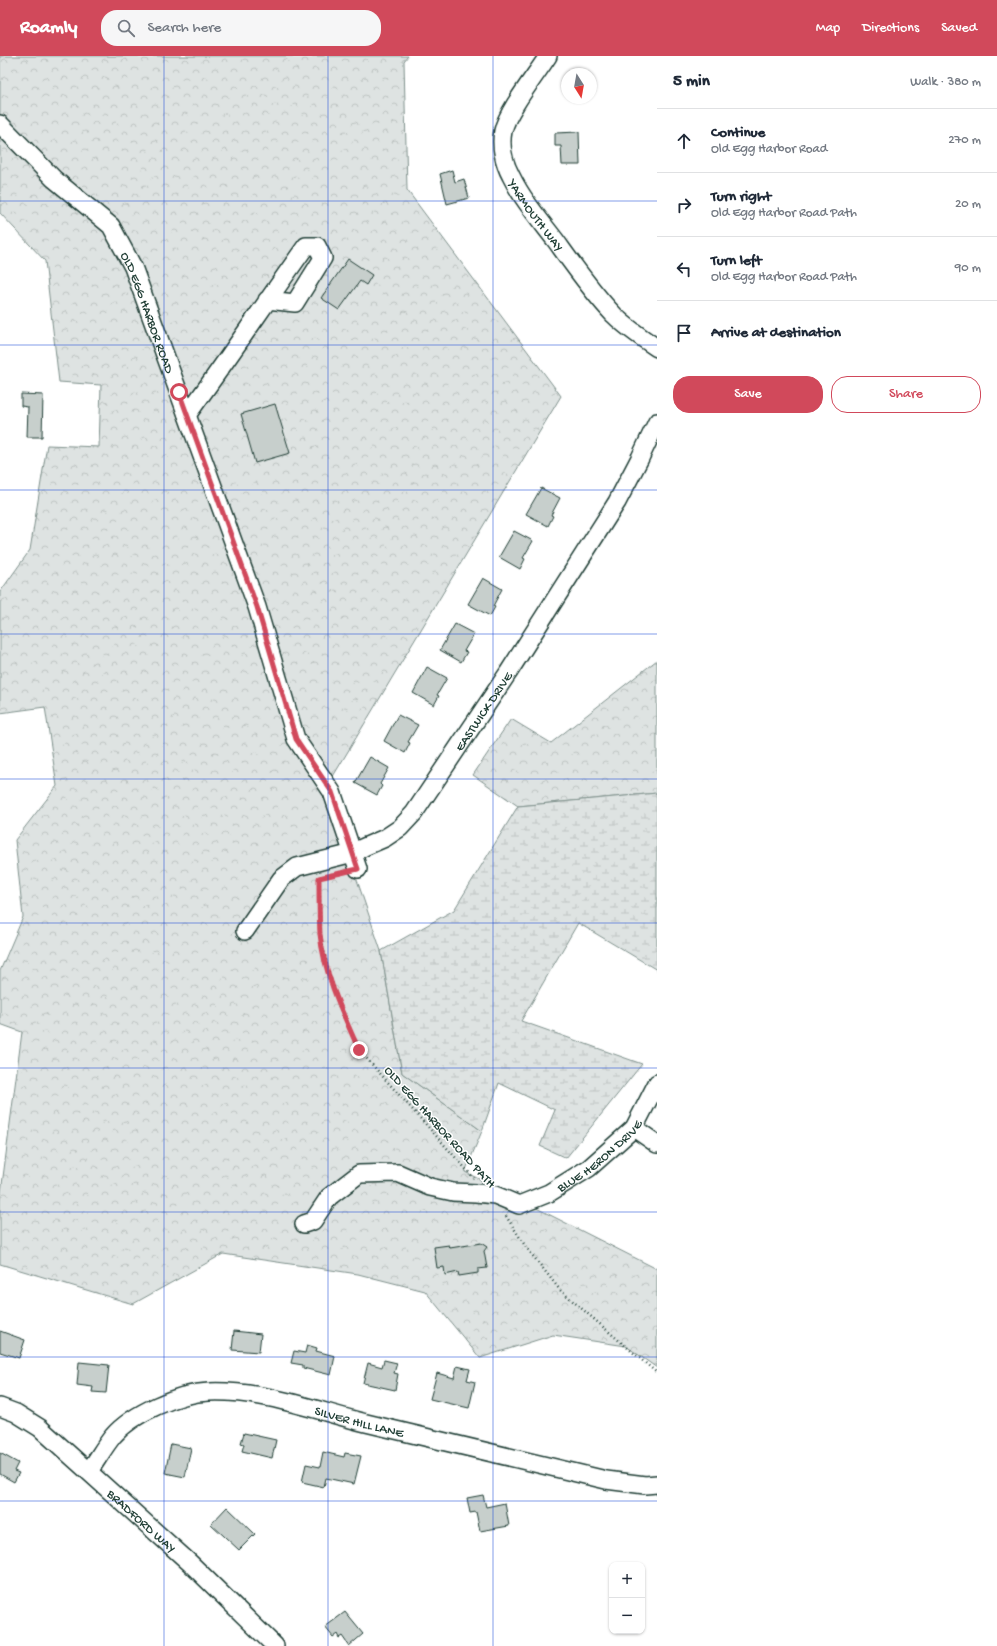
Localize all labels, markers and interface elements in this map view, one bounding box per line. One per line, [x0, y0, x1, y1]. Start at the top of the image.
search box [101, 10, 381, 46]
text: Roamly [20, 17, 77, 40]
icon: search [115, 17, 137, 39]
text: Search here [147, 19, 221, 37]
text: Map [816, 20, 840, 37]
text: Directions [862, 20, 919, 37]
text: Saved [941, 20, 977, 37]
north arrow [561, 68, 597, 104]
text: 5 min [673, 72, 710, 92]
text: Walk · 380 m [910, 75, 981, 90]
text: Continue [711, 124, 765, 142]
icon: ahead [673, 130, 695, 152]
text: 270 m [948, 133, 981, 148]
text: Old Egg Harbor Road [711, 142, 827, 157]
street label: YARMOUTH WAY [503, 176, 566, 255]
text: Turn right [711, 188, 771, 206]
icon: right [673, 194, 695, 216]
text: 20 m [955, 197, 981, 212]
text: Old Egg Harbor Road Path [711, 206, 857, 221]
street label: OLD EGG HARBOR ROAD [116, 250, 176, 376]
text: Turn left [711, 252, 762, 270]
icon: left [673, 258, 695, 280]
text: 90 m [955, 261, 981, 276]
text: Old Egg Harbor Road Path [711, 270, 857, 285]
icon: arrive [673, 322, 695, 344]
text: Arrive at destination [711, 324, 841, 342]
button: Save [673, 376, 823, 413]
button: Share [831, 376, 981, 413]
route start [170, 383, 188, 401]
street label: EASTWICK DRIVE [453, 669, 517, 755]
route end [350, 1041, 368, 1059]
street label: OLD EGG HARBOR ROAD PATH [380, 1064, 498, 1192]
street label: BLUE HERON DRIVE [554, 1117, 647, 1197]
street label: SILVER HILL LANE [313, 1404, 406, 1442]
street label: BRADFORD WAY [102, 1486, 178, 1557]
map controls [609, 1562, 645, 1634]
button: + [609, 1562, 645, 1598]
button: − [609, 1598, 645, 1634]

